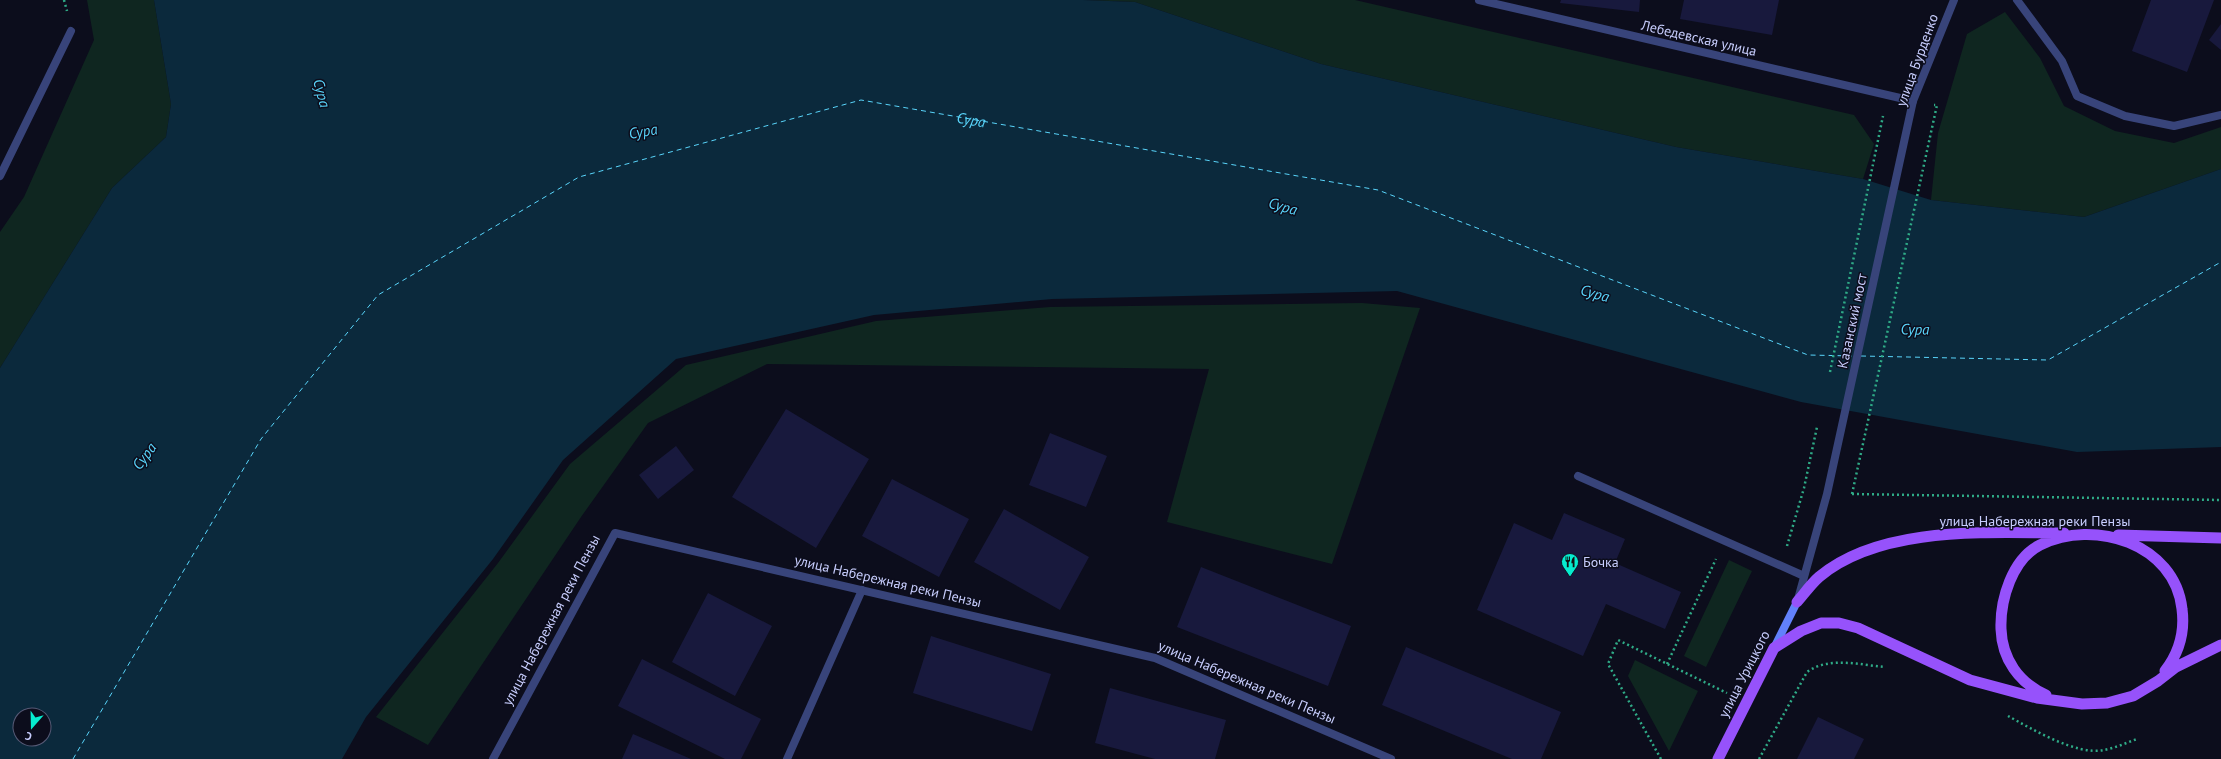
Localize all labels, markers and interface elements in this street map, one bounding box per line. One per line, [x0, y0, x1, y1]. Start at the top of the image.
street label: улица Бурденко [1892, 11, 1942, 109]
street label: Лебедевская улица [1639, 16, 1758, 60]
water label: Сура [309, 77, 335, 110]
water label: Сура [955, 107, 988, 131]
water label: Сура [627, 119, 660, 143]
water label: Сура [1266, 193, 1300, 219]
street label: Казанский мост [1833, 272, 1871, 370]
water label: Сура [1578, 280, 1612, 306]
water label: Сура [1900, 319, 1930, 339]
water label: Сура [128, 438, 161, 473]
street label: улица Набережная реки Пензы [1939, 512, 2131, 530]
street label: улица Набережная реки Пензы [498, 531, 604, 709]
street label: улица Набережная реки Пензы [793, 551, 983, 611]
restaurant icon: Бочка [1560, 552, 1580, 577]
place label: Бочка [1583, 553, 1619, 571]
street label: улица Урицкого [1714, 627, 1774, 721]
street label: улица Набережная реки Пензы [1156, 636, 1338, 728]
north arrow [12, 707, 52, 747]
text: С [23, 729, 34, 744]

